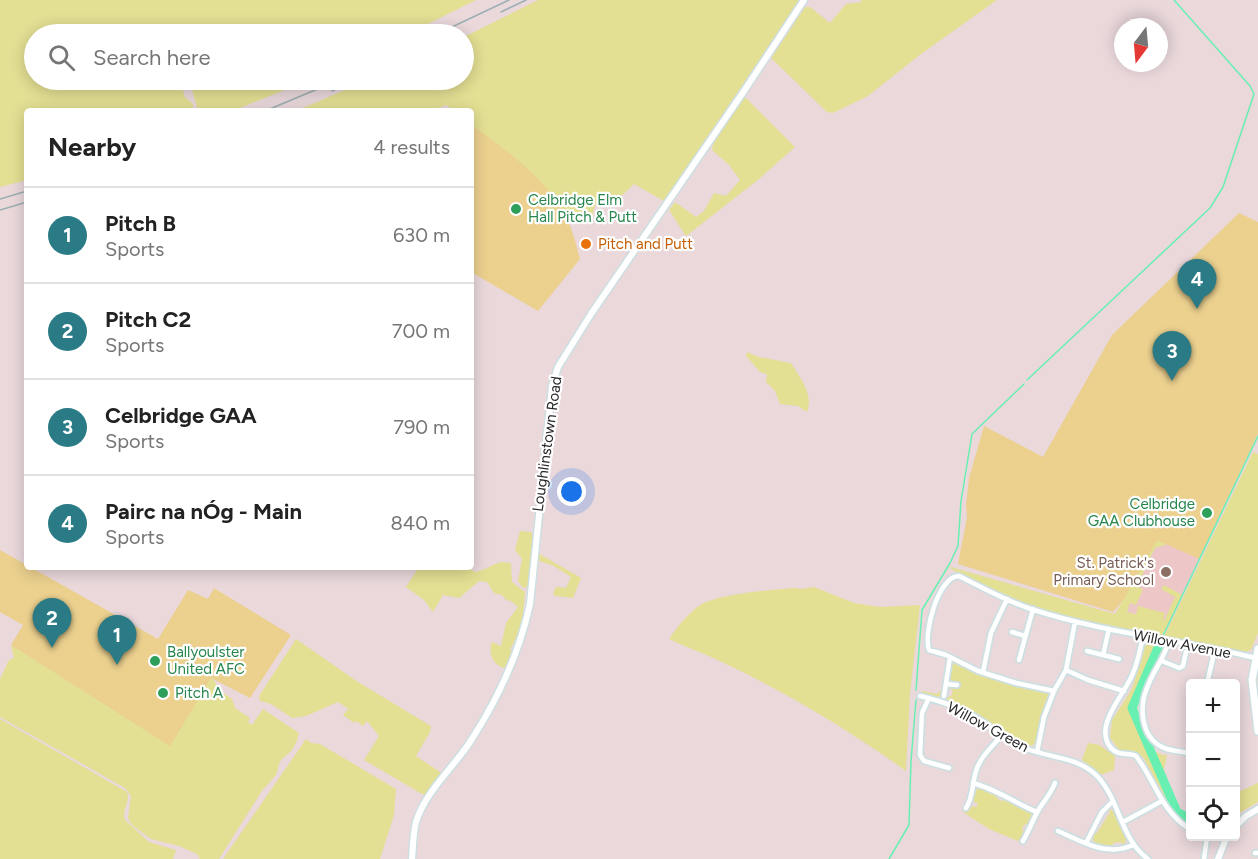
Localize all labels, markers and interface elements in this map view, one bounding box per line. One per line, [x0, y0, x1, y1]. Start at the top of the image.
north arrow [1114, 18, 1168, 72]
search box [24, 24, 474, 90]
icon: search [45, 41, 78, 74]
text: Search here [93, 44, 211, 71]
text: Nearby [48, 131, 136, 163]
text: 4 results [373, 135, 450, 159]
place label: Celbridge Elm Hall Pitch & Putt [528, 191, 637, 226]
marker: Celbridge Elm Hall Pitch & Putt [509, 202, 523, 216]
text: Pitch B [105, 210, 176, 237]
text: 1 [63, 223, 72, 247]
text: 630 m [393, 223, 450, 247]
place label: Pitch and Putt [598, 235, 693, 253]
text: Sports [105, 237, 164, 261]
marker: Pitch and Putt [579, 237, 593, 251]
pin: 4 [1178, 260, 1216, 309]
text: Pitch C2 [105, 306, 191, 333]
text: 2 [62, 319, 73, 343]
text: 700 m [392, 319, 450, 343]
pin: 3 [1152, 332, 1192, 381]
text: Sports [105, 333, 164, 357]
street label: Loughlinstown Road [529, 375, 565, 513]
text: Celbridge GAA [105, 402, 257, 429]
text: 3 [62, 415, 73, 439]
text: 790 m [393, 415, 450, 439]
text: Sports [105, 429, 164, 453]
your location [557, 477, 586, 506]
place label: Celbridge GAA Clubhouse [1088, 495, 1195, 530]
text: Pairc na nÓg - Main [105, 498, 302, 525]
marker: Celbridge GAA Clubhouse [1200, 506, 1214, 520]
text: 4 [61, 511, 74, 535]
text: 840 m [391, 511, 450, 535]
text: Sports [105, 525, 164, 549]
place label: St. Patrick's Primary School [1053, 554, 1154, 589]
marker: St. Patrick's Primary School [1159, 565, 1173, 579]
pin: 2 [32, 598, 72, 648]
pin: 1 [98, 616, 136, 665]
street label: Willow Avenue [1132, 626, 1232, 662]
place label: Ballyoulster United AFC [167, 643, 245, 678]
marker: Ballyoulster United AFC [148, 654, 162, 668]
map controls [1186, 679, 1240, 841]
button: + [1186, 679, 1240, 733]
place label: Pitch A [175, 684, 223, 702]
marker: Pitch A [156, 686, 170, 700]
street label: Willow Green [944, 698, 1032, 756]
button: − [1186, 733, 1240, 787]
button: locate [1186, 787, 1240, 841]

